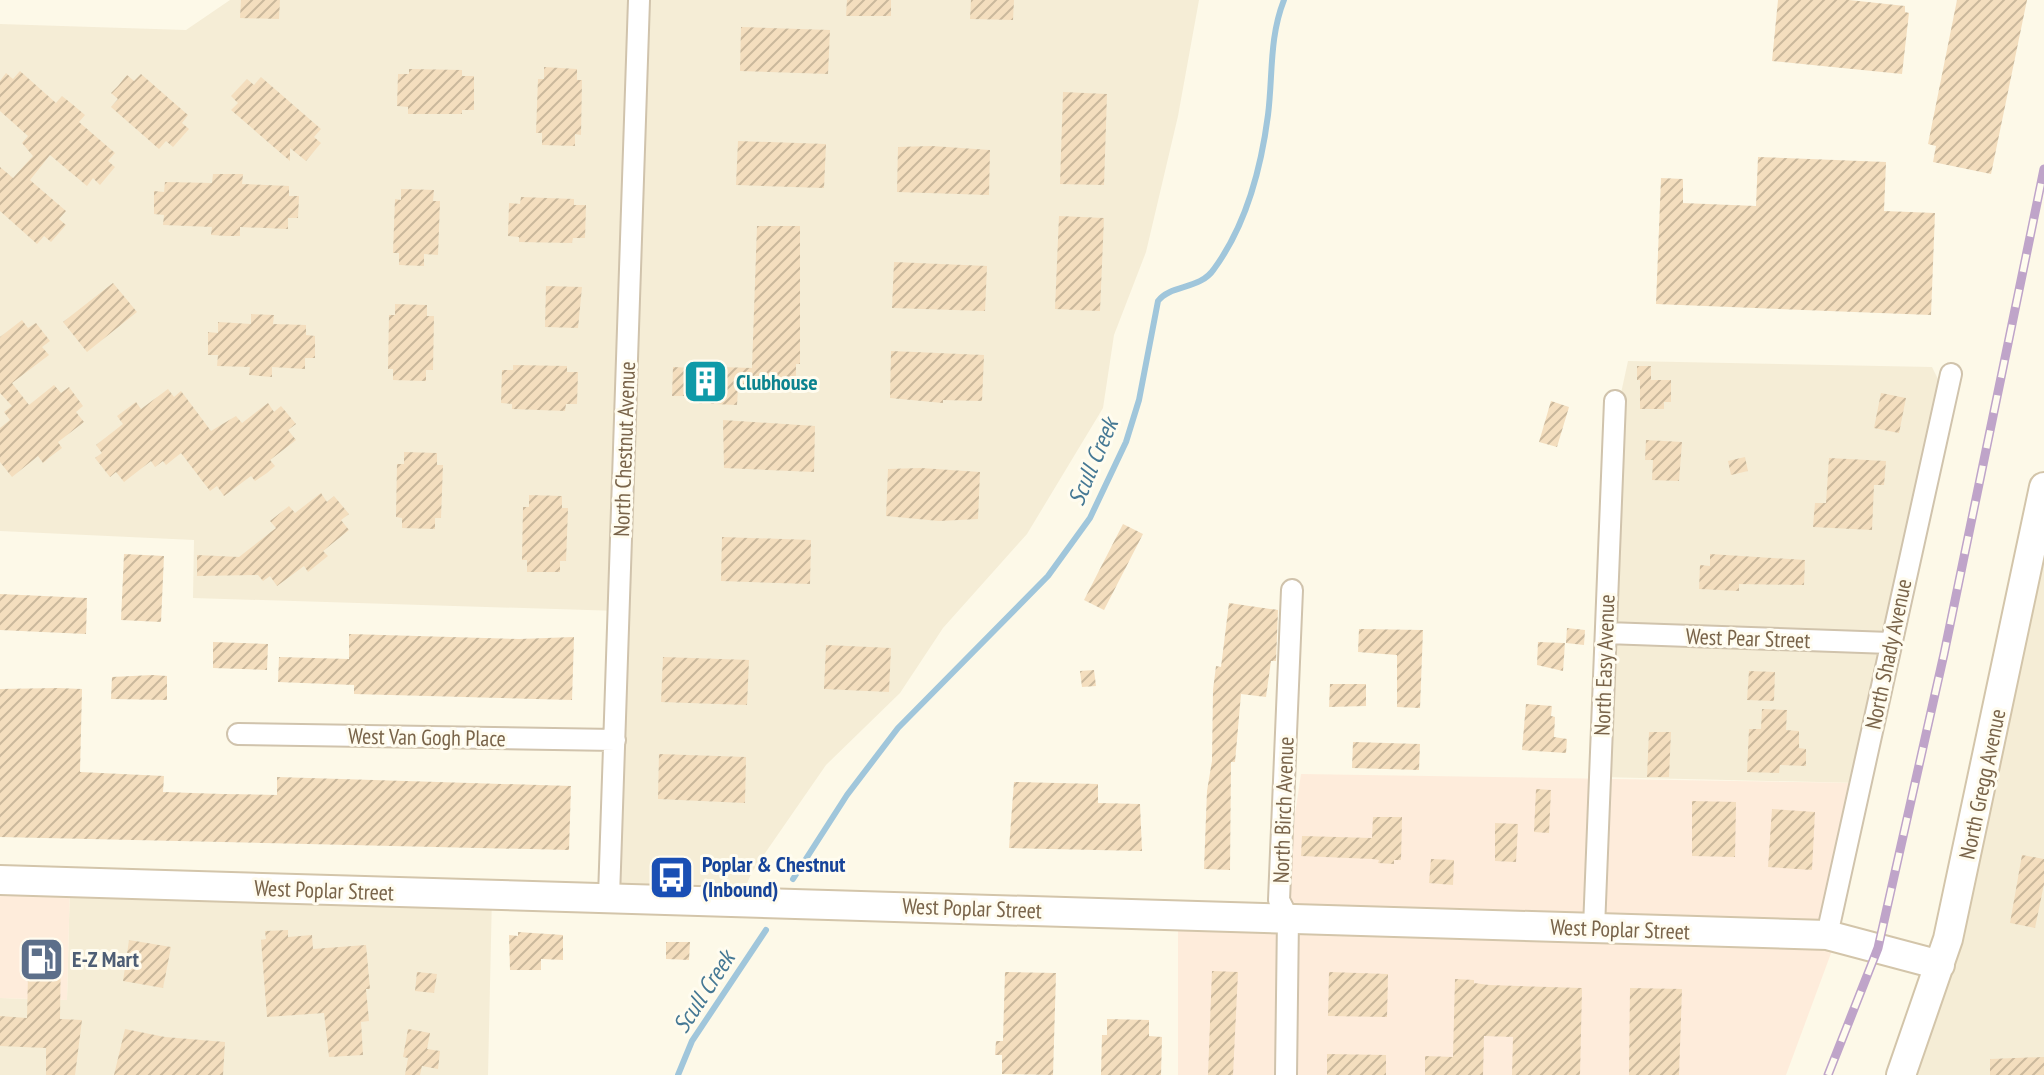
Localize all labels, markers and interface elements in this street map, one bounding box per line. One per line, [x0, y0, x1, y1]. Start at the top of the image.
building icon: Clubhouse [681, 358, 729, 406]
street label: North Chestnut Avenue [607, 361, 641, 537]
place label: Clubhouse [736, 368, 818, 396]
water label: Scull Creek [1060, 411, 1126, 510]
street label: North Shady Avenue [1858, 576, 1918, 732]
street label: North Easy Avenue [1588, 594, 1620, 736]
street label: West Pear Street [1685, 622, 1811, 654]
street label: North Gregg Avenue [1952, 706, 2012, 862]
street label: West Van Gogh Place [348, 722, 506, 752]
street label: North Birch Avenue [1266, 736, 1300, 884]
place label: Poplar & Chestnut (Inbound) [702, 850, 846, 903]
bus stop icon: Poplar & Chestnut (Inbound) [647, 853, 695, 901]
street label: West Poplar Street [254, 874, 394, 906]
street label: West Poplar Street [902, 892, 1042, 924]
street label: West Poplar Street [1550, 913, 1690, 945]
fuel station icon: E-Z Mart [17, 935, 65, 983]
water label: Scull Creek [666, 943, 743, 1039]
place label: E-Z Mart [72, 945, 140, 973]

